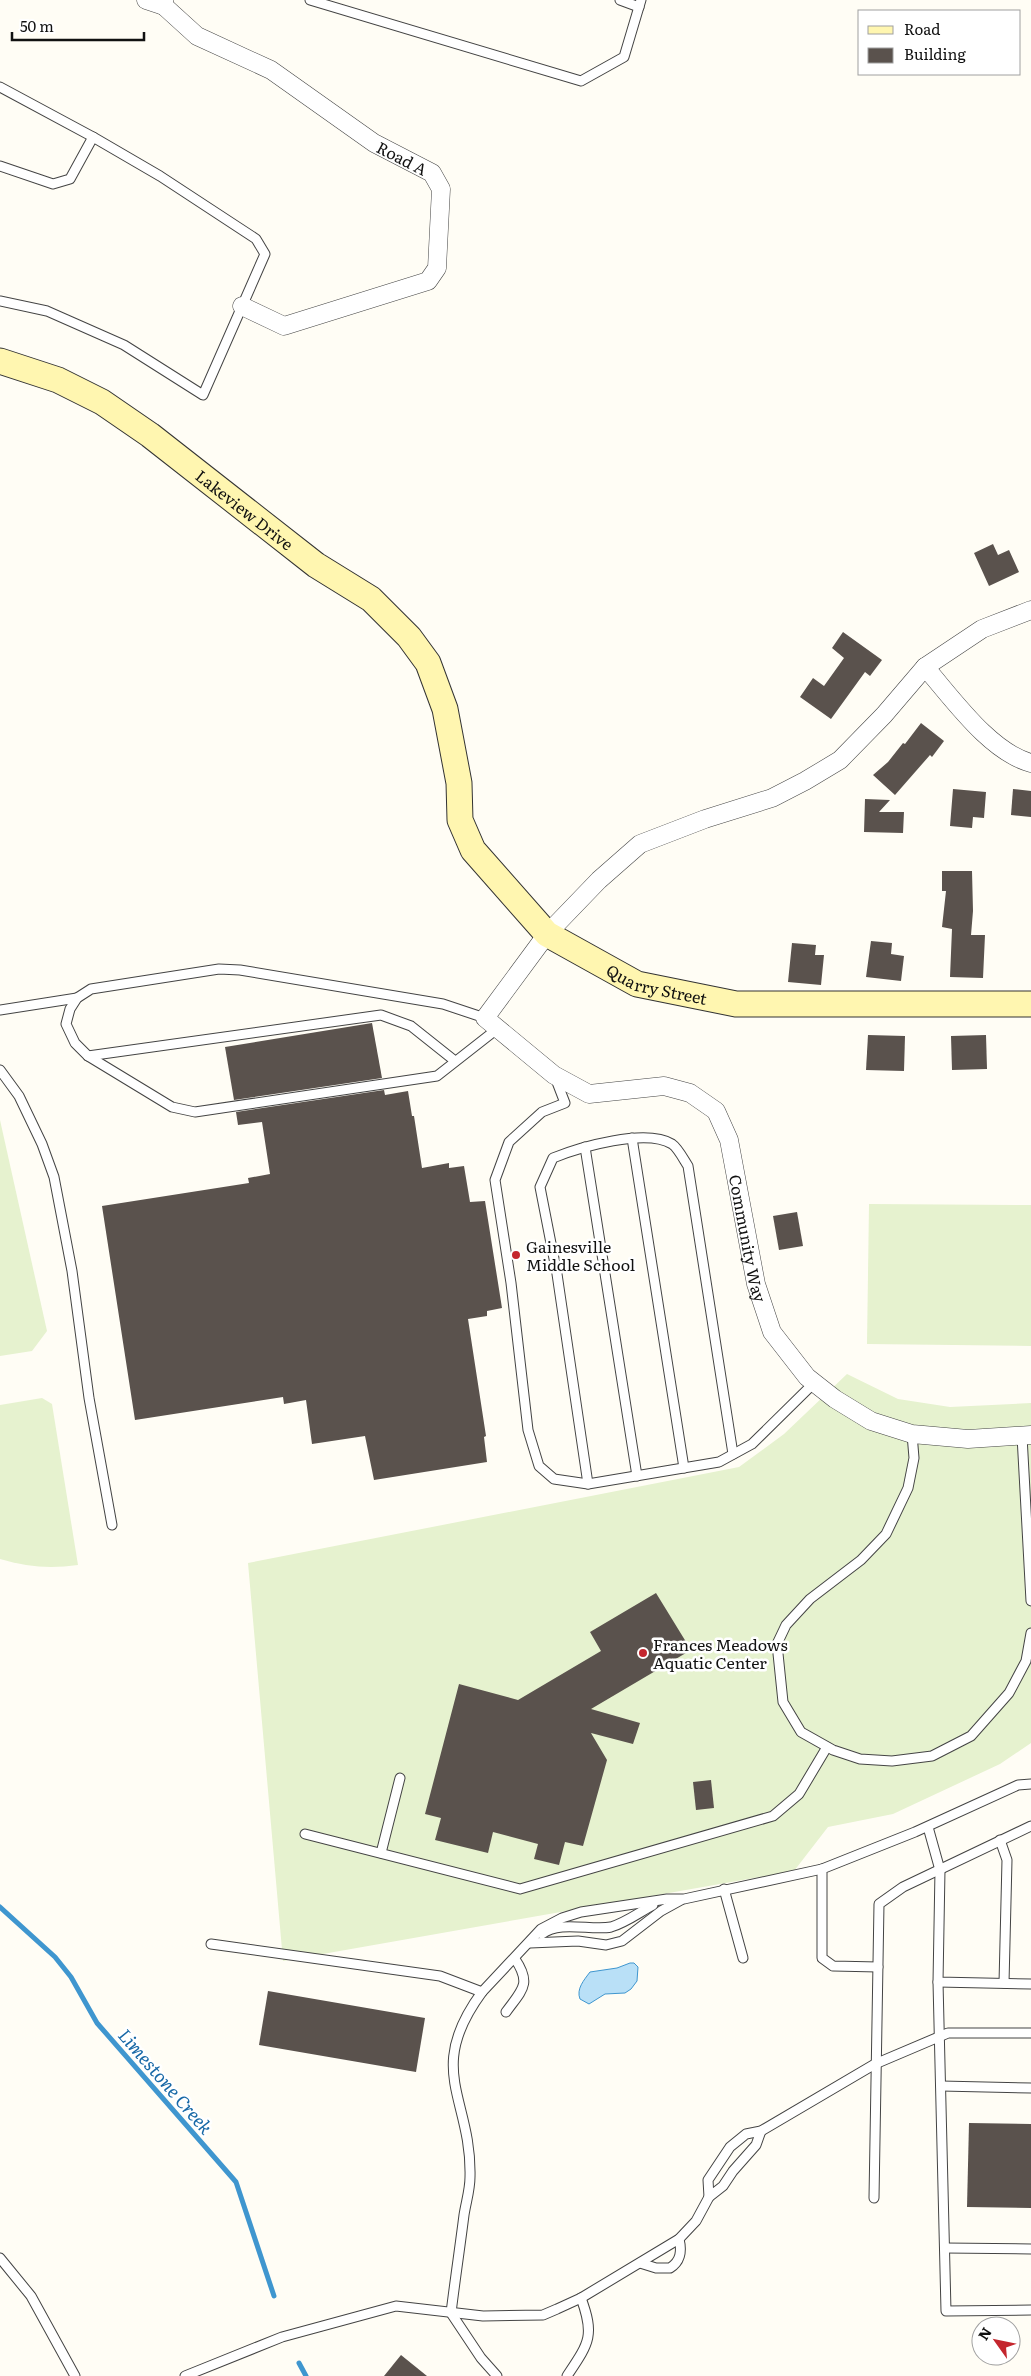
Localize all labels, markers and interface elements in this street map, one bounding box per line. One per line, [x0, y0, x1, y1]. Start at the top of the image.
scale bar [12, 10, 145, 42]
legend [858, 10, 1021, 75]
text: 50 m [20, 14, 54, 37]
text: Road [904, 17, 940, 40]
text: Building [904, 42, 966, 65]
street label: Road A [373, 135, 432, 181]
street label: Lakeview Drive [191, 463, 299, 555]
street label: Quarry Street [602, 957, 710, 1010]
street label: Community Way [724, 1172, 773, 1306]
place label: Gainesville Middle School [526, 1234, 635, 1276]
marker: Gainesville Middle School [510, 1249, 522, 1261]
place label: Frances Meadows Aquatic Center [653, 1632, 788, 1674]
marker: Frances Meadows Aquatic Center [637, 1647, 649, 1659]
water label: Limestone Creek [112, 2022, 220, 2140]
north arrow [971, 2316, 1021, 2366]
text: N [973, 2323, 996, 2344]

